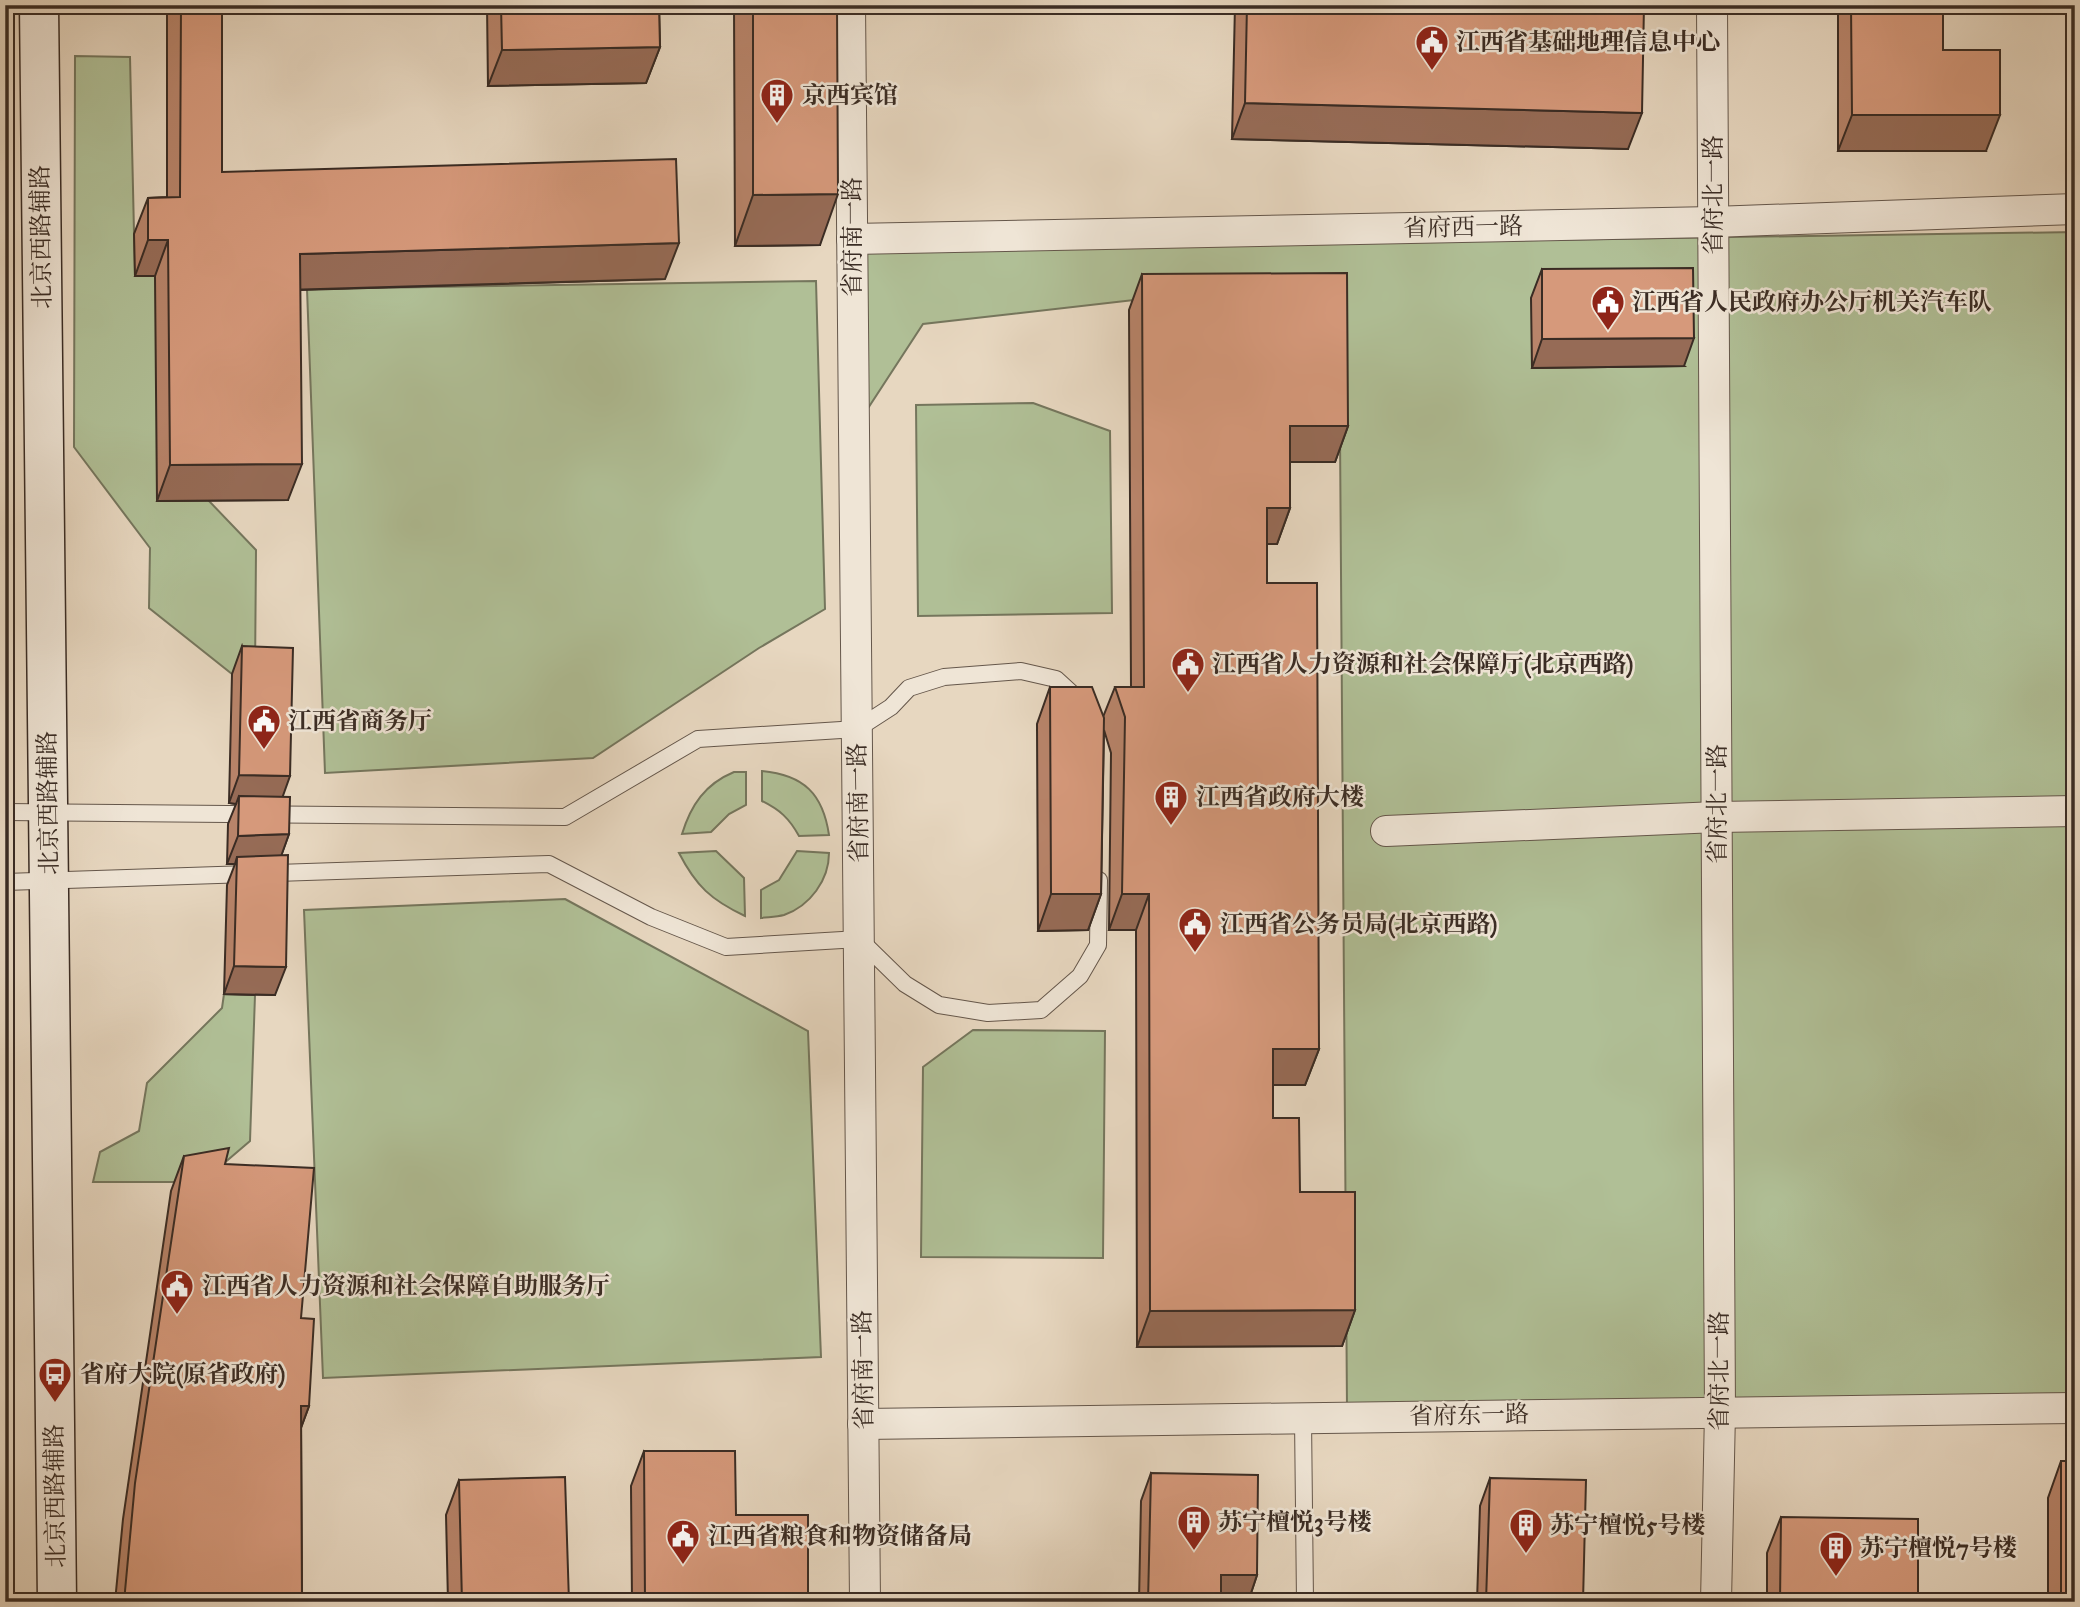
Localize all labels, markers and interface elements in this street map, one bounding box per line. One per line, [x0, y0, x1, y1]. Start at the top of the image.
public building icon: 江西省基础地理信息中心 [1413, 23, 1451, 72]
place label: 江西省基础地理信息中心 [1456, 27, 1720, 57]
building icon: 京西宾馆 [758, 76, 796, 125]
place label: 京西宾馆 [802, 80, 898, 110]
street label: 省府北一路 [1698, 135, 1728, 255]
street label: 北京西路辅路 [25, 165, 57, 309]
street label: 省府南一路 [837, 177, 867, 297]
street label: 省府西一路 [1403, 211, 1523, 243]
public building icon: 江西省人民政府办公厅机关汽车队 [1589, 283, 1627, 332]
place label: 江西省人民政府办公厅机关汽车队 [1632, 287, 1992, 317]
public building icon: 江西省人力资源和社会保障厅(北京西路) [1169, 645, 1207, 694]
place label: 江西省人力资源和社会保障厅(北京西路) [1212, 649, 1634, 679]
public building icon: 江西省商务厅 [245, 702, 283, 751]
place label: 江西省商务厅 [288, 706, 432, 736]
street label: 北京西路辅路 [32, 731, 64, 875]
street label: 省府南一路 [842, 743, 874, 863]
street label: 省府北一路 [1702, 744, 1732, 864]
building icon: 江西省政府大楼 [1152, 778, 1190, 827]
place label: 江西省政府大楼 [1196, 782, 1364, 812]
public building icon: 江西省公务员局(北京西路) [1176, 905, 1214, 954]
place label: 江西省公务员局(北京西路) [1220, 909, 1498, 939]
public building icon: 江西省人力资源和社会保障自助服务厅 [158, 1267, 196, 1316]
place label: 江西省人力资源和社会保障自助服务厅 [202, 1271, 610, 1301]
street label: 省府南一路 [847, 1310, 879, 1430]
street label: 省府北一路 [1704, 1311, 1734, 1431]
bus stop icon: 省府大院(原省政府) [36, 1355, 74, 1404]
place label: 省府大院(原省政府) [80, 1359, 286, 1389]
street label: 省府东一路 [1409, 1399, 1529, 1431]
street label: 北京西路辅路 [39, 1424, 71, 1568]
building icon: 苏宁檀悦3号楼 [1175, 1503, 1213, 1552]
building icon: 苏宁檀悦5号楼 [1507, 1506, 1545, 1555]
place label: 苏宁檀悦3号楼 [1218, 1507, 1372, 1537]
place label: 苏宁檀悦5号楼 [1550, 1510, 1705, 1540]
public building icon: 江西省粮食和物资储备局 [664, 1517, 702, 1566]
place label: 江西省粮食和物资储备局 [708, 1521, 972, 1551]
building icon: 苏宁檀悦7号楼 [1817, 1529, 1855, 1578]
place label: 苏宁檀悦7号楼 [1860, 1533, 2017, 1563]

